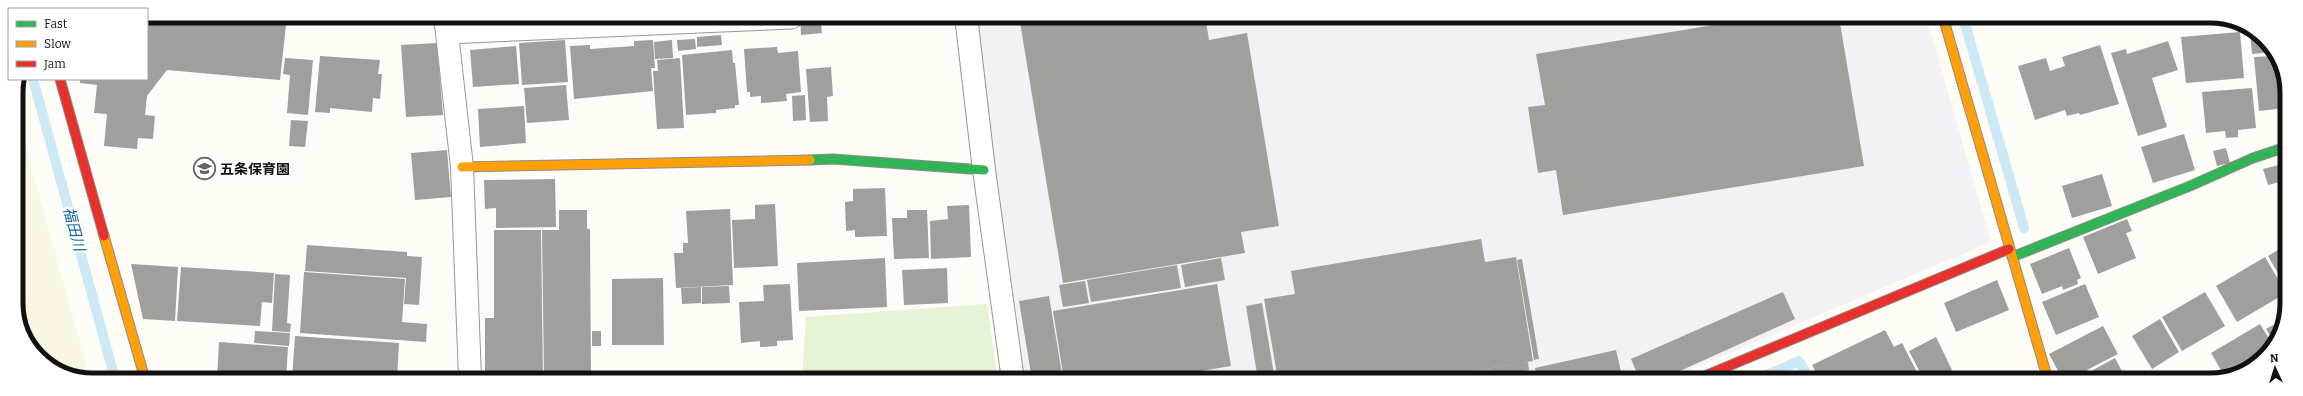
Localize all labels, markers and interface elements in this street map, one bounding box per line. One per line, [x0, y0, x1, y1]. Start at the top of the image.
legend [8, 8, 148, 80]
text: Fast [44, 17, 68, 31]
text: Slow [44, 37, 71, 51]
text: Jam [43, 57, 66, 71]
school or university icon: 五条保育園 [192, 156, 218, 182]
place label: 五条保育園 [220, 161, 290, 178]
water label: 福田川 [59, 205, 89, 255]
north arrow [2255, 348, 2295, 388]
text: N [2270, 352, 2280, 365]

